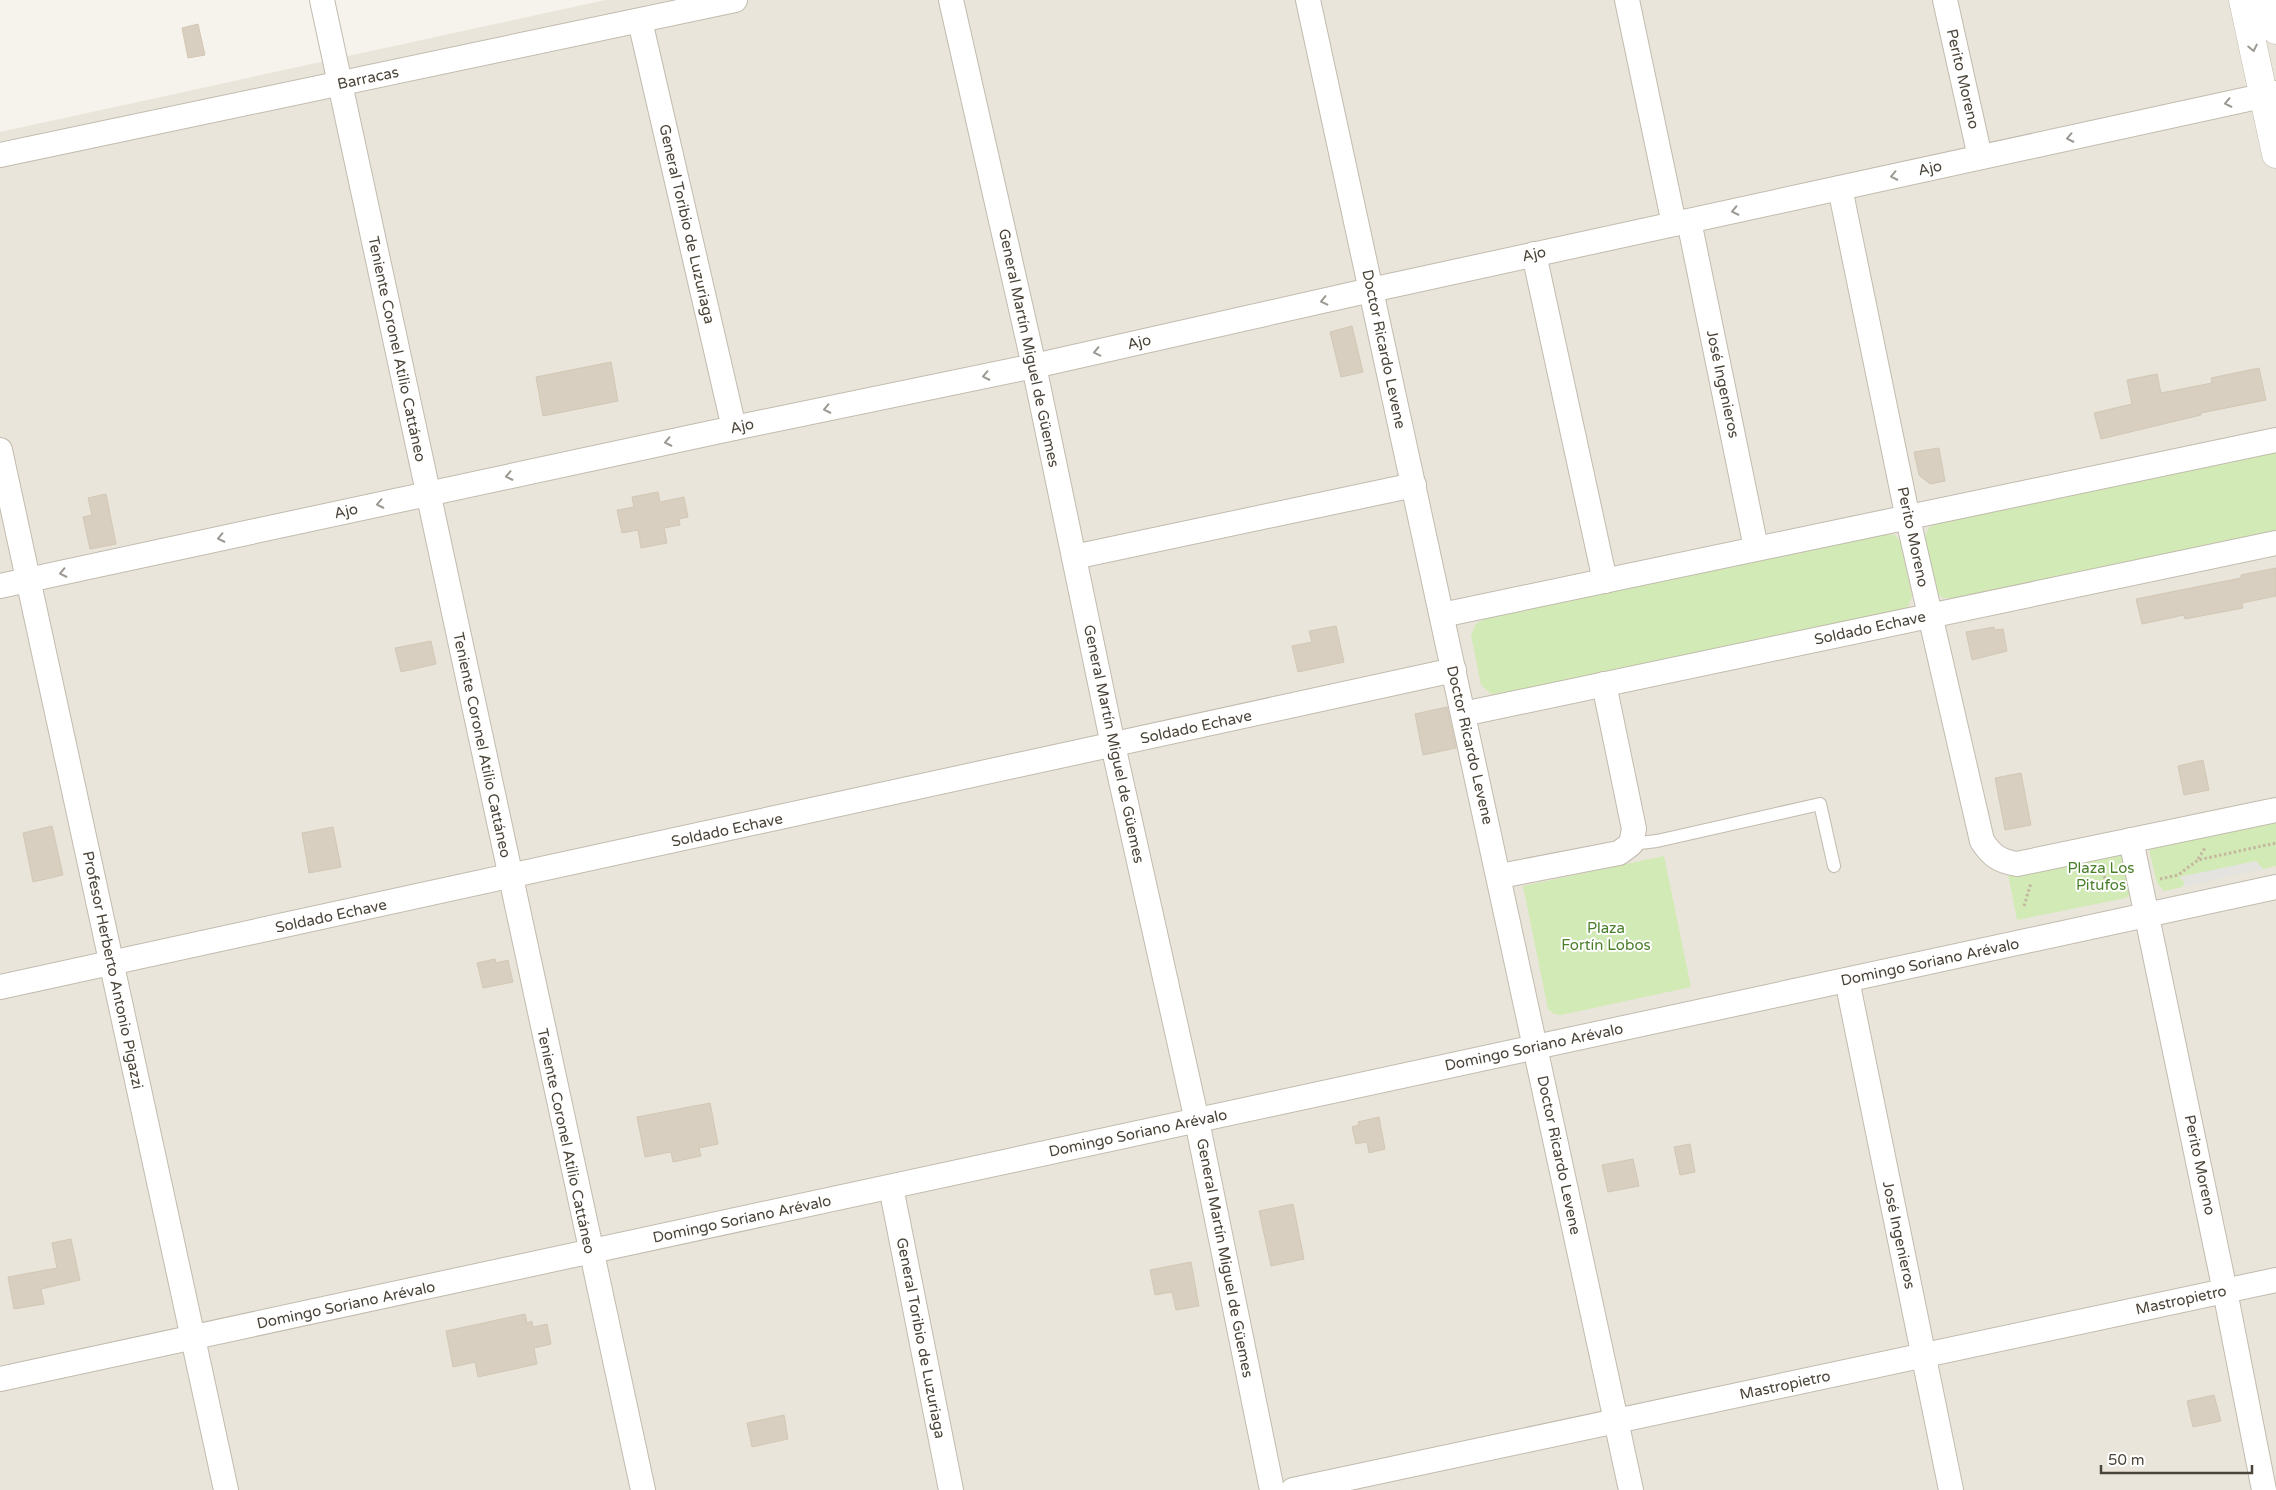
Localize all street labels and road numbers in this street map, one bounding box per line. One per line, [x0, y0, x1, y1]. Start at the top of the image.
street label: Perito Moreno [1943, 27, 1983, 131]
street label: Barracas [336, 63, 400, 93]
street label: General Toribio de Luzuriaga [655, 122, 719, 326]
street label: Ajo [1916, 157, 1944, 179]
street label: General Martín Miguel de Güemes [995, 227, 1063, 469]
street label: Teniente Coronel Atilio Cattáneo [364, 234, 430, 464]
street label: Ajo [1520, 243, 1548, 265]
street label: Doctor Ricardo Levene [1358, 268, 1410, 430]
street label: José Ingenieros [1703, 328, 1743, 440]
street label: Ajo [1125, 331, 1153, 353]
street label: Ajo [728, 415, 756, 437]
street label: Perito Moreno [1894, 485, 1932, 589]
street label: Ajo [332, 500, 360, 522]
street label: Soldado Echave [1813, 607, 1927, 649]
street label: General Martín Miguel de Güemes [1080, 623, 1148, 865]
street label: Teniente Coronel Atilio Cattáneo [449, 630, 515, 860]
street label: Doctor Ricardo Levene [1443, 664, 1497, 826]
street label: Soldado Echave [1139, 706, 1253, 748]
street label: Soldado Echave [670, 809, 784, 851]
street label: Profesor Herberto Antonio Pigazzi [79, 849, 147, 1091]
street label: Soldado Echave [274, 895, 388, 937]
street label: Domingo Soriano Arévalo [1839, 934, 2021, 990]
street label: Domingo Soriano Arévalo [1443, 1019, 1625, 1075]
street label: Teniente Coronel Atilio Cattáneo [533, 1026, 599, 1256]
street label: Doctor Ricardo Levene [1533, 1074, 1585, 1236]
street label: Domingo Soriano Arévalo [1047, 1105, 1229, 1161]
street label: Perito Moreno [2181, 1113, 2219, 1217]
street label: General Martín Miguel de Güemes [1193, 1137, 1257, 1379]
street label: José Ingenieros [1879, 1179, 1919, 1291]
street label: Domingo Soriano Arévalo [651, 1191, 833, 1247]
street label: General Toribio de Luzuriaga [893, 1236, 949, 1440]
street label: Domingo Soriano Arévalo [255, 1277, 437, 1333]
street label: Mastropietro [2134, 1282, 2228, 1318]
street label: Mastropietro [1738, 1367, 1832, 1403]

